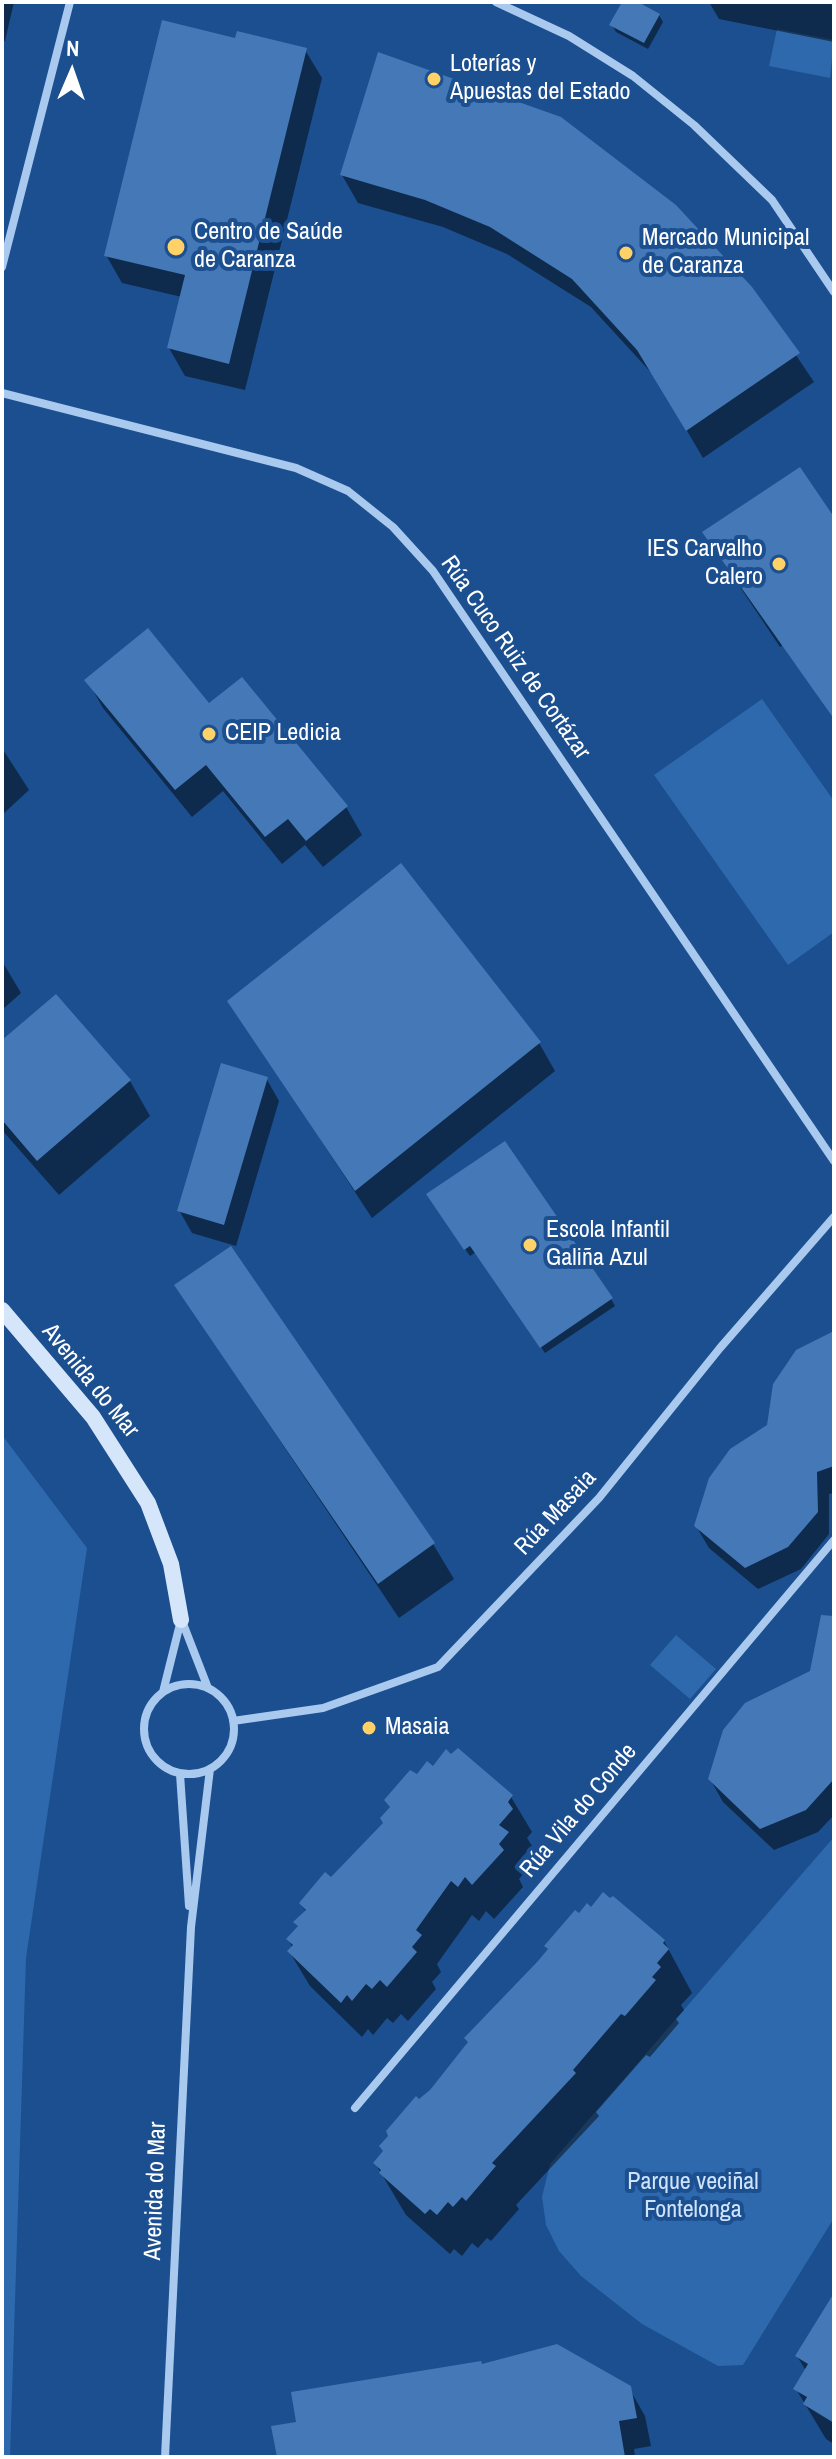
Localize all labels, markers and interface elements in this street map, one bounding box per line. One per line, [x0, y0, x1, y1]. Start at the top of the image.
north arrow [32, 32, 112, 112]
text: N [66, 33, 80, 63]
place label: Loterías y Apuestas del Estado [450, 51, 631, 107]
marker: Loterías y Apuestas del Estado [425, 70, 443, 88]
place label: Centro de Saúde de Caranza [194, 219, 343, 275]
place label: Mercado Municipal de Caranza [642, 225, 809, 281]
marker: Centro de Saúde de Caranza [165, 236, 187, 258]
marker: Mercado Municipal de Caranza [617, 244, 635, 262]
place label: IES Carvalho Calero [647, 536, 763, 592]
street label: Rúa Cuco Ruiz de Cortázar [434, 551, 596, 765]
marker: IES Carvalho Calero [770, 555, 788, 573]
place label: CEIP Ledicia [225, 720, 341, 748]
marker: CEIP Ledicia [200, 725, 218, 743]
place label: Escola Infantil Galiña Azul [546, 1217, 670, 1273]
marker: Escola Infantil Galiña Azul [521, 1236, 539, 1254]
street label: Avenida do Mar [35, 1318, 145, 1444]
street label: Rúa Masaia [509, 1464, 603, 1562]
place label: Masaia [385, 1714, 450, 1742]
marker: Masaia [360, 1719, 378, 1737]
street label: Rúa Vila do Conde [515, 1738, 643, 1884]
street label: Avenida do Mar [139, 2121, 173, 2261]
park label: Parque veciñal Fontelonga [627, 2169, 759, 2225]

